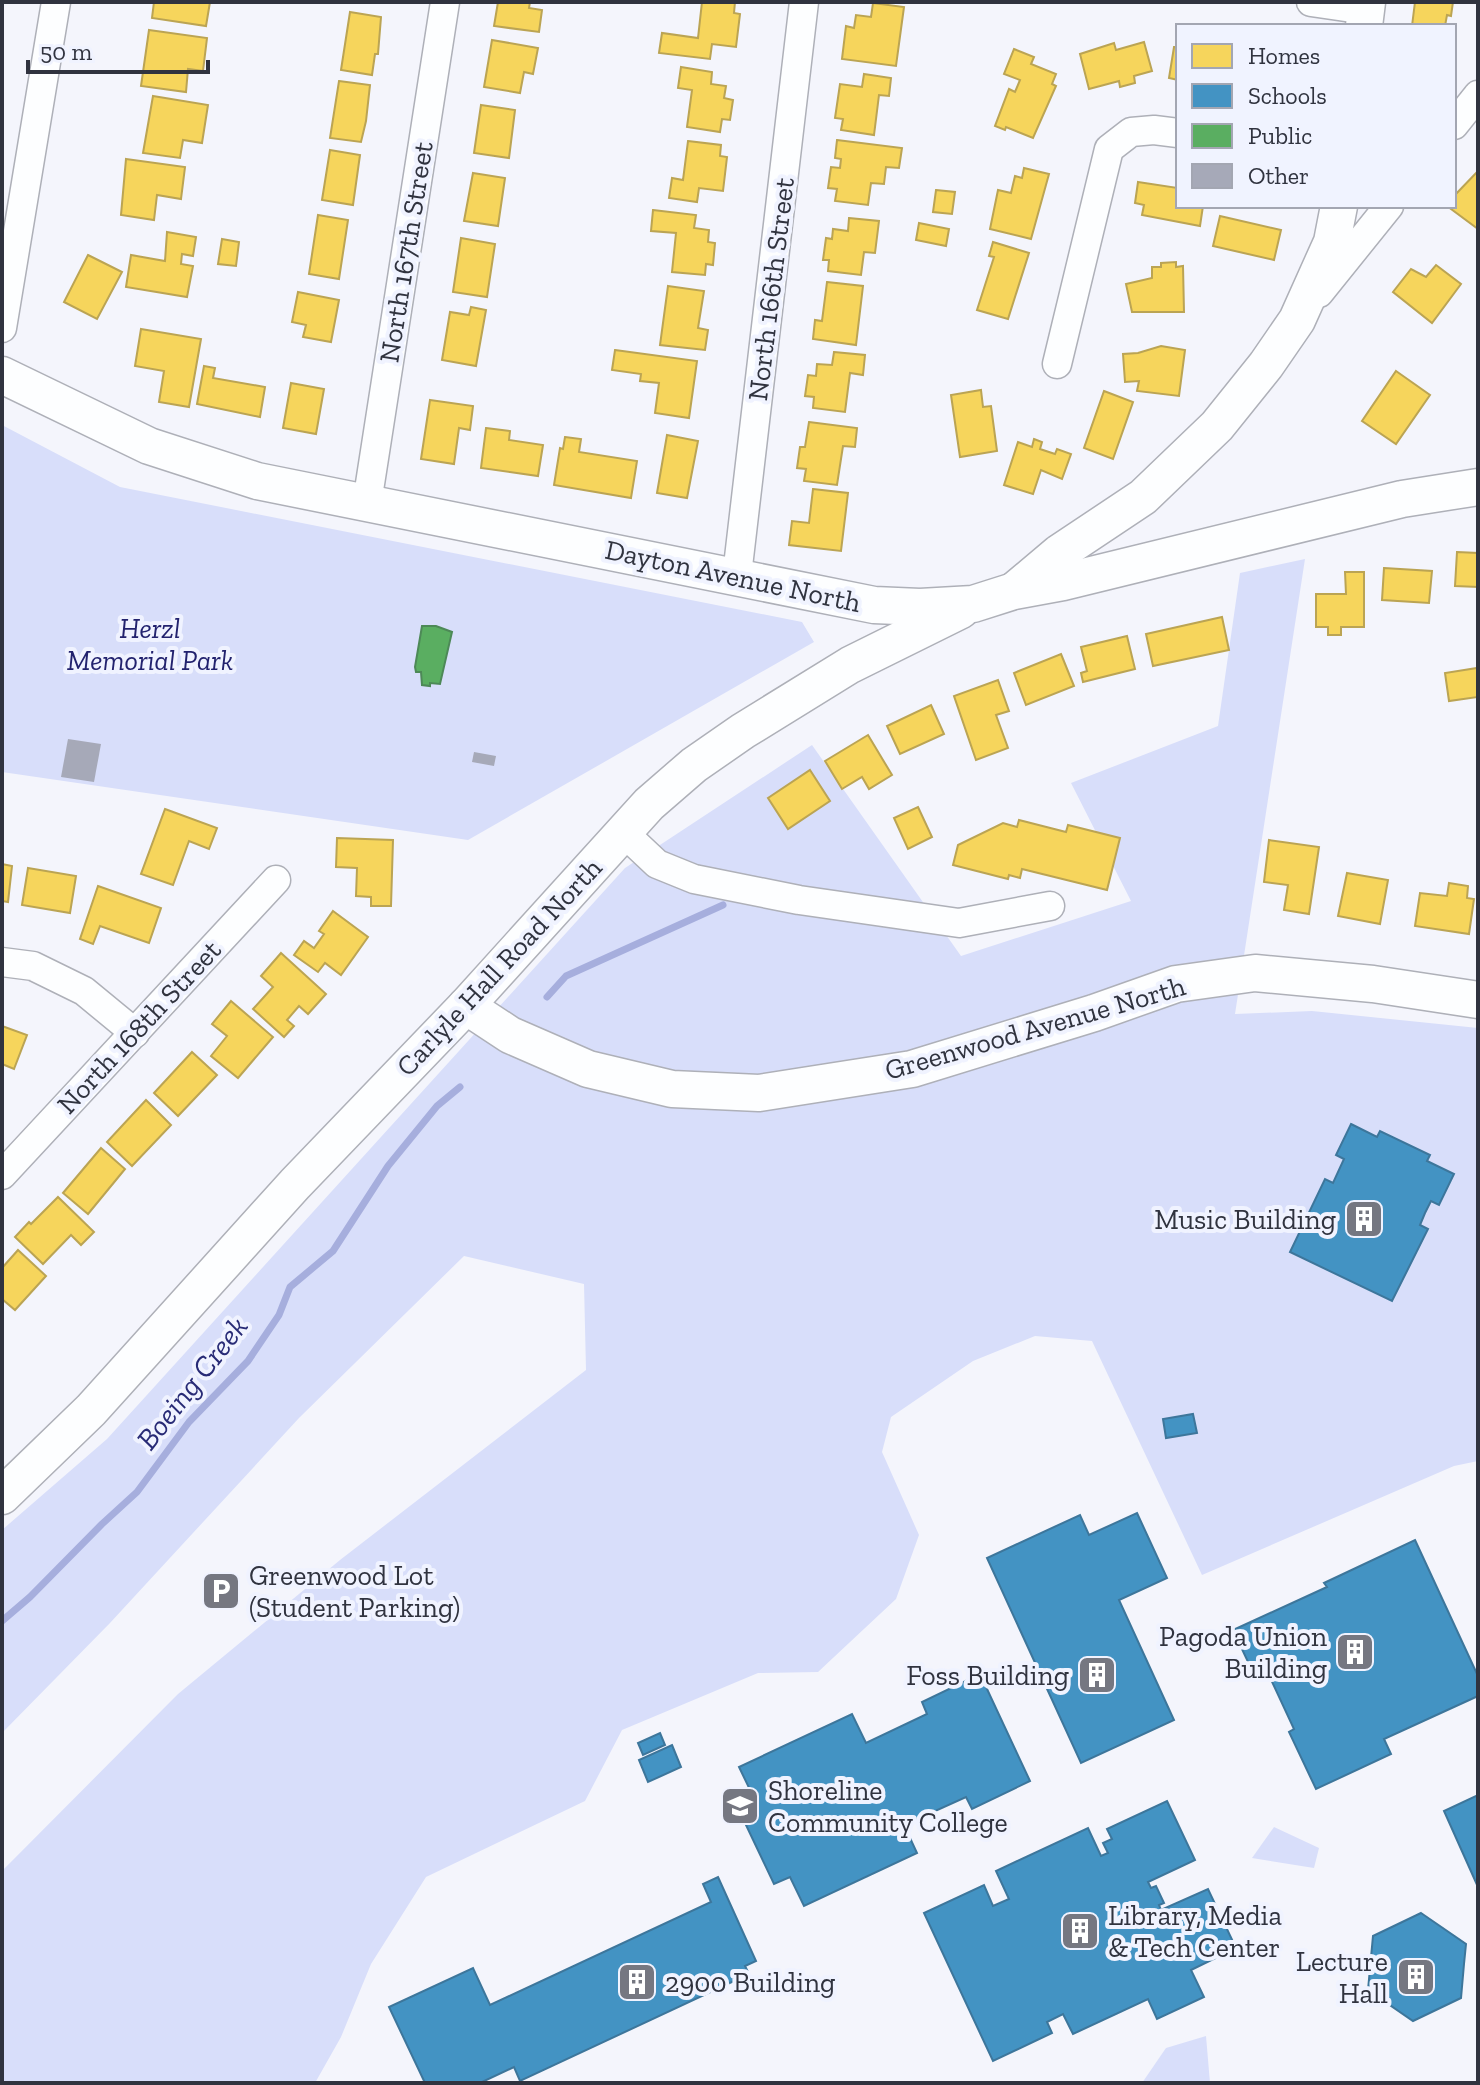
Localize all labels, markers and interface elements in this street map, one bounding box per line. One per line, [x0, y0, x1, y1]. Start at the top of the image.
scale bar [28, 24, 208, 74]
legend [1176, 24, 1456, 208]
text: 50 m [40, 37, 93, 66]
text: Homes [1248, 41, 1320, 70]
text: Schools [1248, 81, 1327, 110]
text: Public [1248, 121, 1312, 150]
street label: North 167th Street [372, 139, 440, 365]
text: Other [1248, 161, 1309, 190]
street label: North 166th Street [741, 175, 801, 403]
street label: Dayton Avenue North [602, 533, 864, 619]
park label: Herzl Memorial Park [67, 612, 233, 677]
street label: Carlyle Hall Road North [390, 851, 609, 1083]
street label: North 168th Street [50, 933, 228, 1121]
street label: Greenwood Avenue North [881, 969, 1189, 1087]
building icon: Music Building [1343, 1198, 1385, 1240]
place label: Music Building [1154, 1203, 1336, 1236]
water label: Boeing Creek [129, 1309, 255, 1457]
place label: Greenwood Lot (Student Parking) [249, 1559, 460, 1624]
parking icon: Greenwood Lot (Student Parking) [200, 1570, 242, 1612]
place label: Pagoda Union Building [1159, 1620, 1327, 1685]
building icon: Pagoda Union Building [1334, 1631, 1376, 1673]
building icon: Foss Building [1076, 1654, 1118, 1696]
place label: Foss Building [906, 1659, 1069, 1692]
place label: Shoreline Community College [768, 1774, 1008, 1839]
school or university icon: Shoreline Community College [719, 1785, 761, 1827]
place label: Library, Media & Tech Center [1108, 1899, 1282, 1964]
building icon: Library, Media & Tech Center [1059, 1910, 1101, 1952]
place label: Lecture Hall [1296, 1945, 1388, 2010]
building icon: Lecture Hall [1395, 1956, 1437, 1998]
building icon: 2900 Building [616, 1961, 658, 2003]
place label: 2900 Building [665, 1966, 835, 1999]

